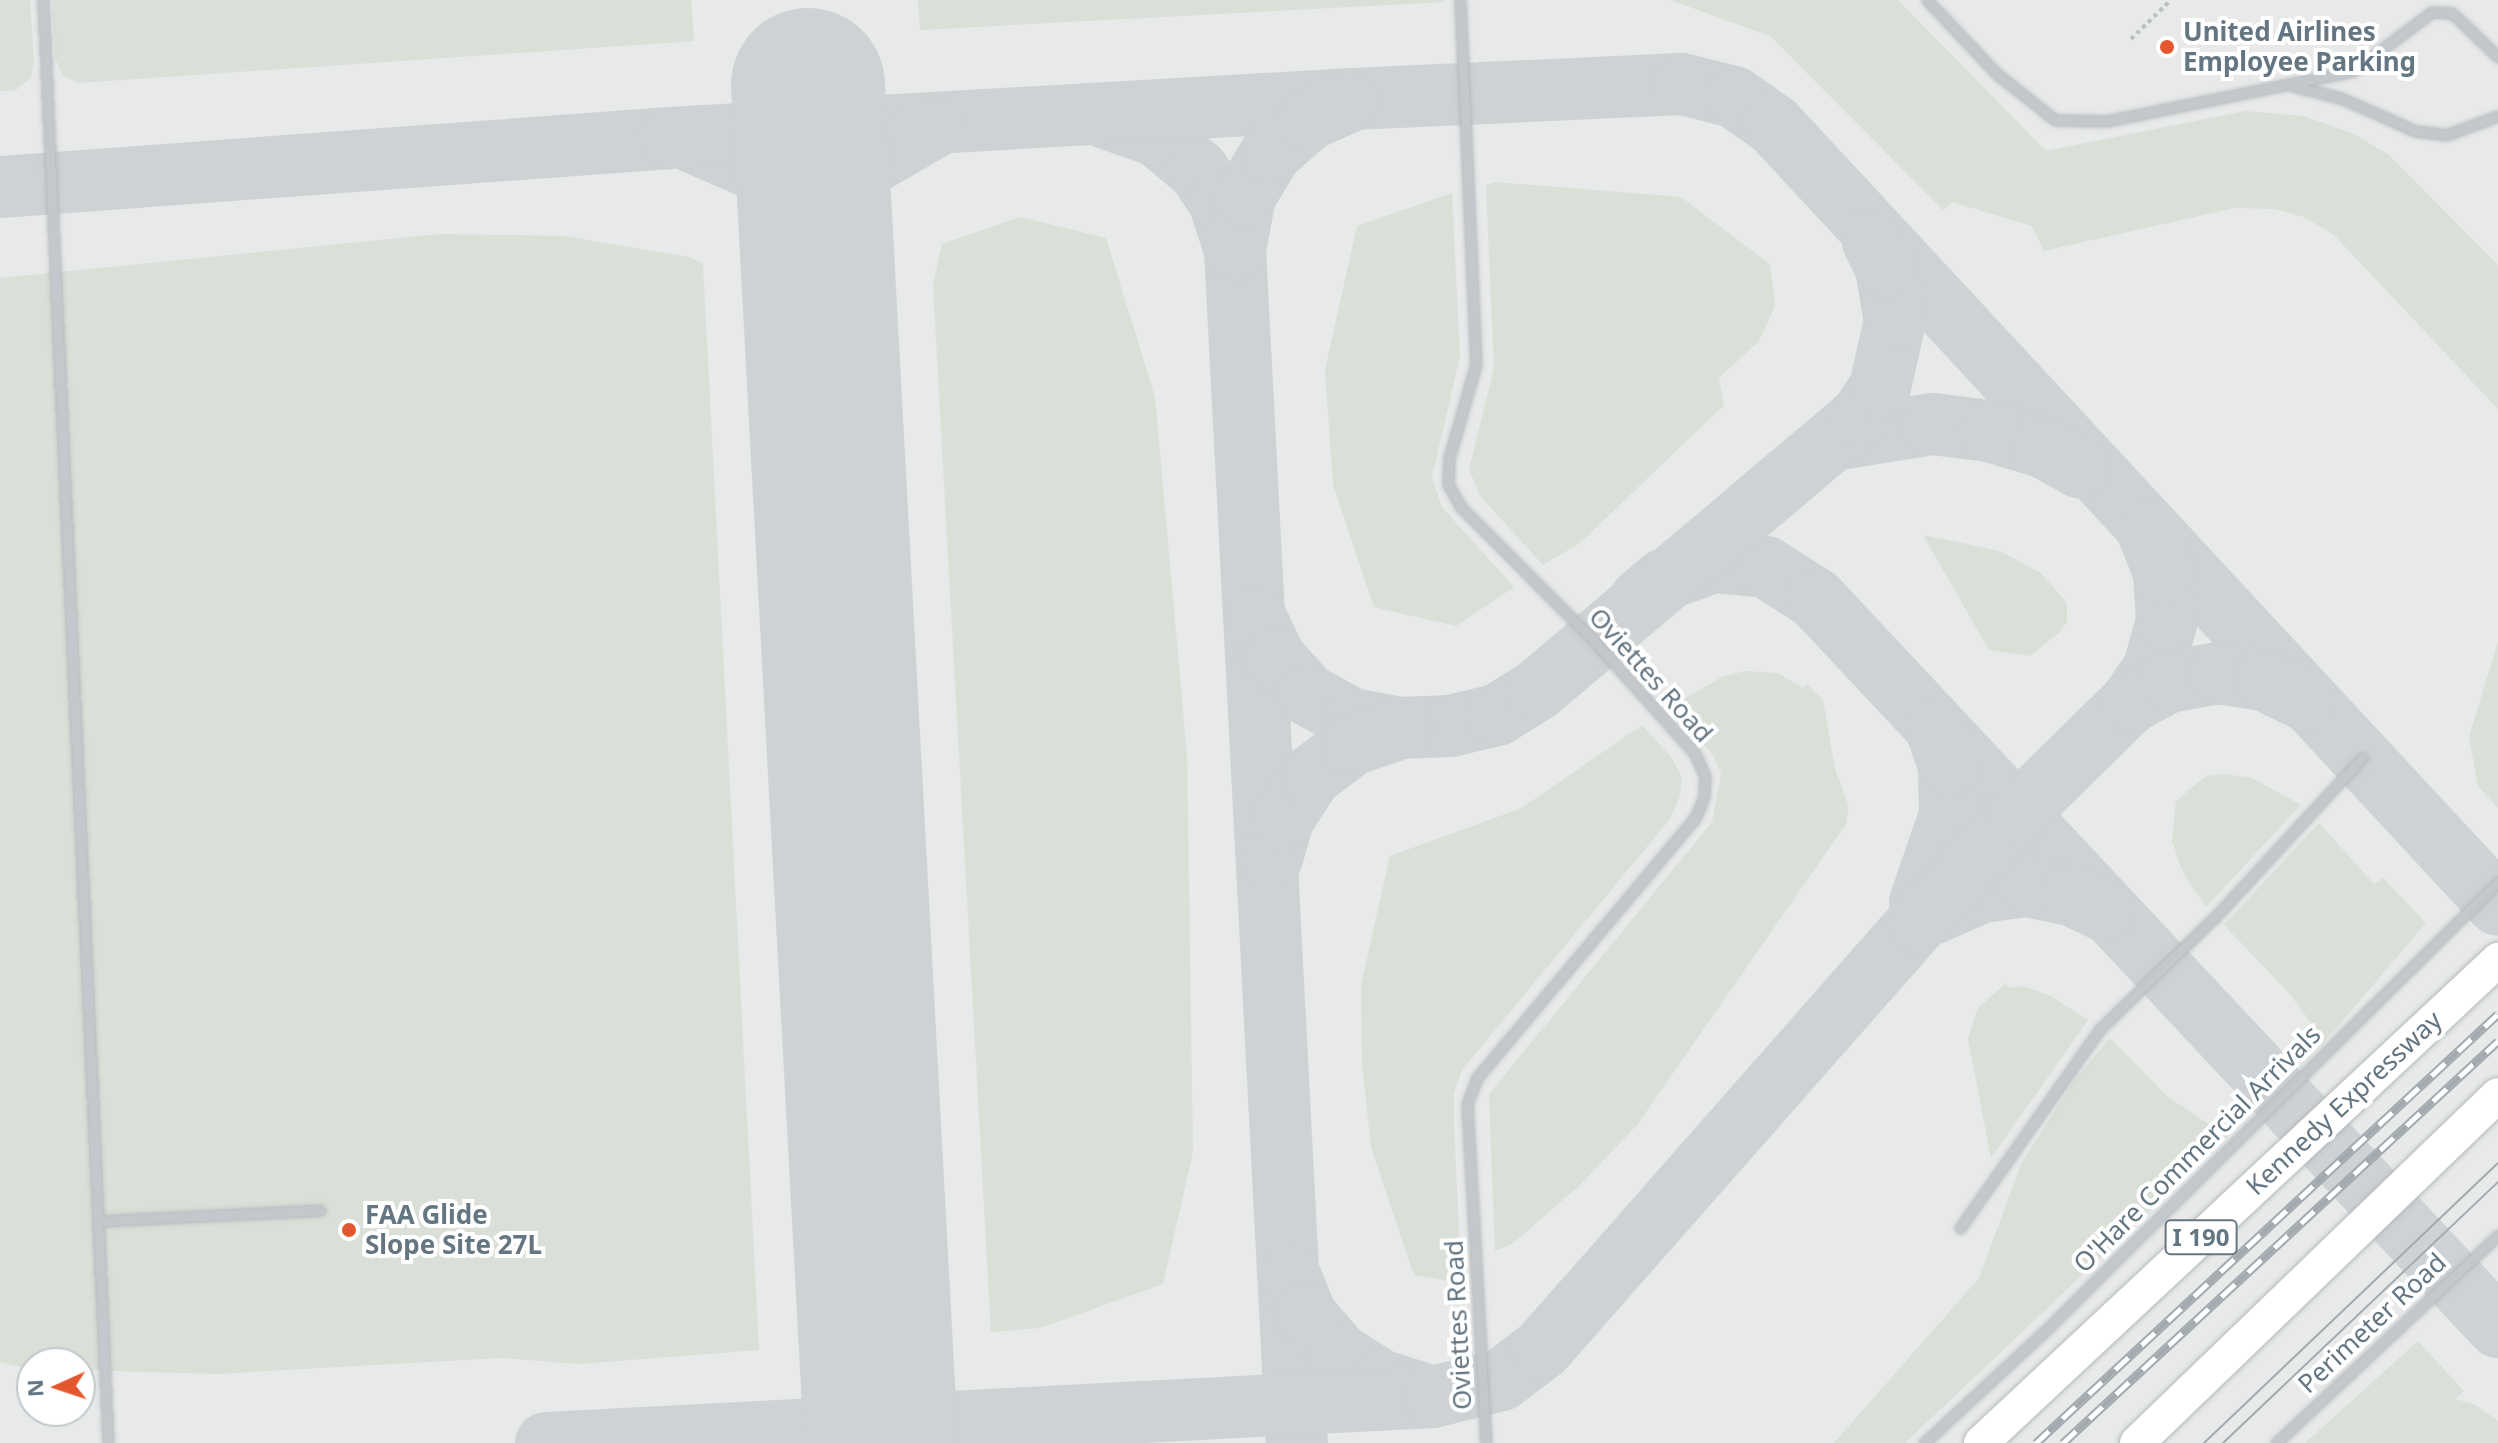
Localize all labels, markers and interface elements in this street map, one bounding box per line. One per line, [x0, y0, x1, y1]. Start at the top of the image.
place label: United Airlines Employee Parking [2183, 16, 2416, 78]
marker: United Airlines Employee Parking [2158, 38, 2176, 56]
street label: Oviettes Road [1583, 601, 1719, 749]
street label: Kennedy Expressway [2240, 1004, 2448, 1202]
street label: O'Hare Commercial Arrivals [2067, 1019, 2327, 1279]
place label: FAA Glide Slope Site 27L [365, 1199, 542, 1260]
road number: I 190 [2163, 1217, 2239, 1257]
marker: FAA Glide Slope Site 27L [340, 1221, 358, 1239]
street label: Oviettes Road [1438, 1239, 1478, 1411]
street label: Perimeter Road [2292, 1247, 2452, 1399]
north arrow [16, 1347, 96, 1427]
text: N [19, 1378, 49, 1398]

